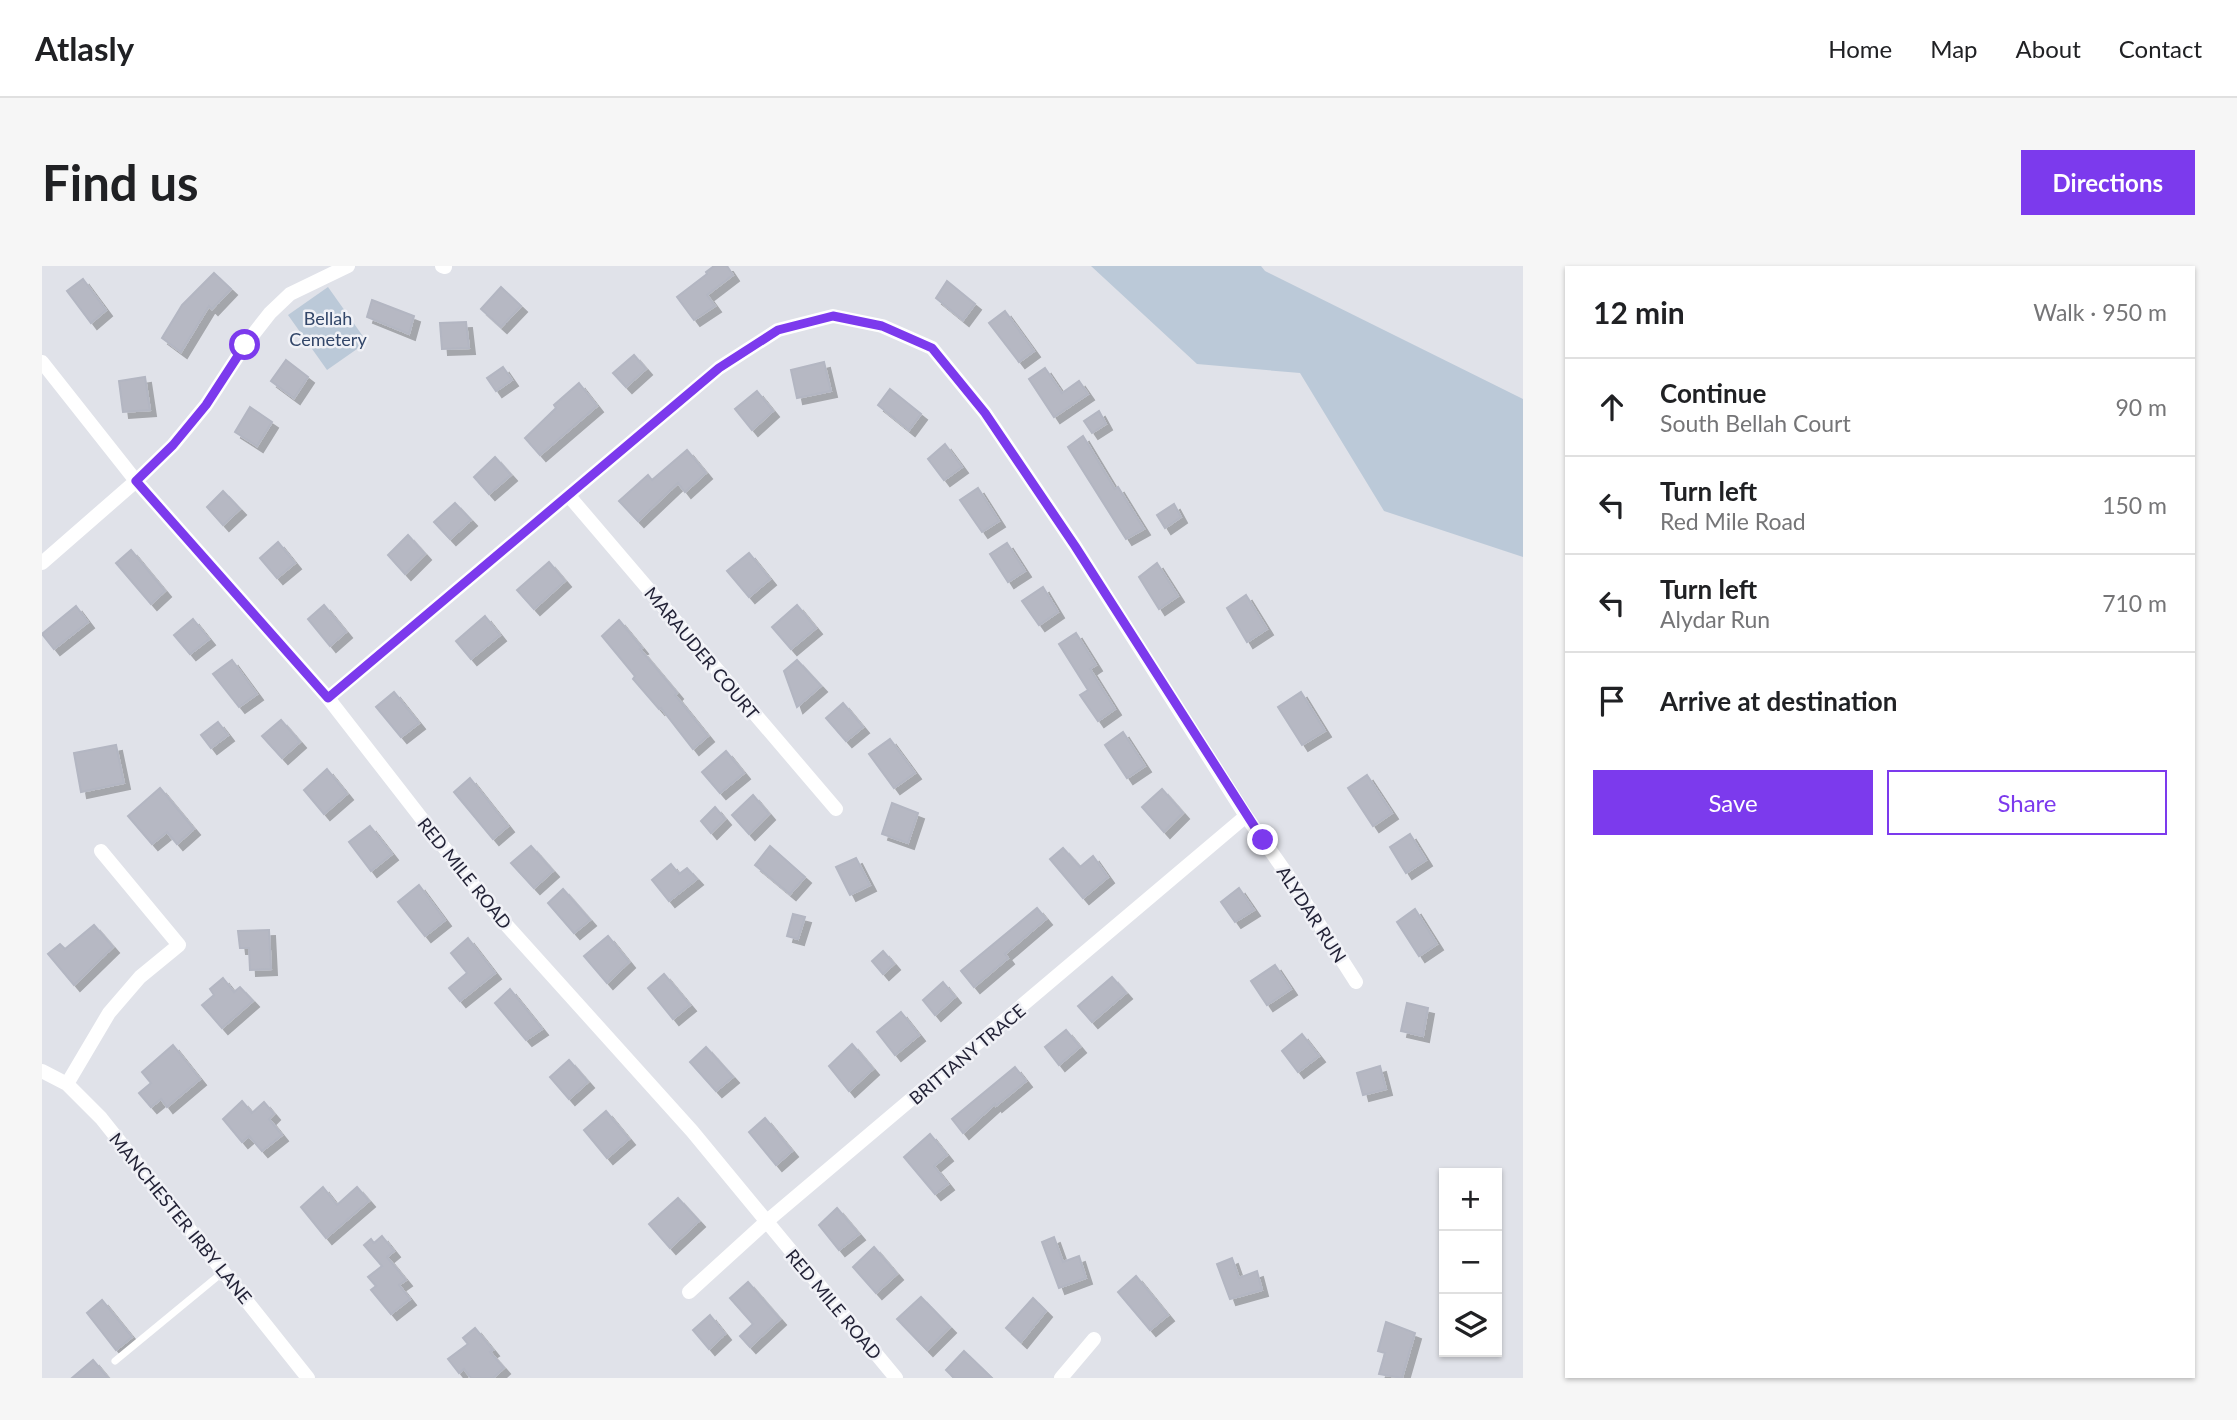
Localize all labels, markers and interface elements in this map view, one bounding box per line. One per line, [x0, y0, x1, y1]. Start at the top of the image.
text: Atlasly [35, 28, 134, 68]
text: Home [1828, 34, 1892, 63]
text: Map [1930, 34, 1978, 63]
text: About [2016, 34, 2081, 63]
text: Contact [2119, 34, 2202, 63]
button: Directions [2021, 150, 2195, 215]
text: Find us [42, 153, 199, 211]
text: 12 min [1593, 294, 1685, 330]
text: Walk · 950 m [2033, 298, 2167, 326]
park label: Bellah Cemetery [289, 307, 367, 350]
route start [229, 329, 260, 360]
text: Continue [1660, 377, 1766, 409]
icon: ahead [1593, 388, 1631, 426]
text: 90 m [2116, 393, 2167, 421]
text: South Bellah Court [1660, 409, 1851, 437]
text: Turn left [1660, 475, 1757, 507]
icon: left [1593, 486, 1631, 524]
text: 150 m [2102, 491, 2167, 519]
text: Red Mile Road [1660, 507, 1806, 535]
text: Turn left [1660, 573, 1757, 605]
street label: MARAUDER COURT [640, 582, 764, 724]
icon: left [1593, 584, 1631, 622]
text: 710 m [2102, 589, 2167, 617]
text: Alydar Run [1660, 605, 1770, 633]
icon: arrive [1593, 682, 1631, 720]
text: Arrive at destination [1660, 685, 1897, 717]
button: Save [1593, 770, 1873, 835]
button: Share [1887, 770, 2167, 835]
street label: RED MILE ROAD [413, 813, 517, 933]
route end [1247, 824, 1278, 855]
street label: ALYDAR RUN [1273, 862, 1351, 966]
street label: BRITTANY TRACE [905, 999, 1029, 1109]
street label: MANCHESTER IRBY LANE [105, 1128, 257, 1308]
map controls [1439, 1168, 1502, 1357]
button: + [1439, 1168, 1502, 1231]
button: − [1439, 1231, 1502, 1294]
street label: RED MILE ROAD [782, 1244, 886, 1364]
button: layers [1439, 1294, 1502, 1357]

